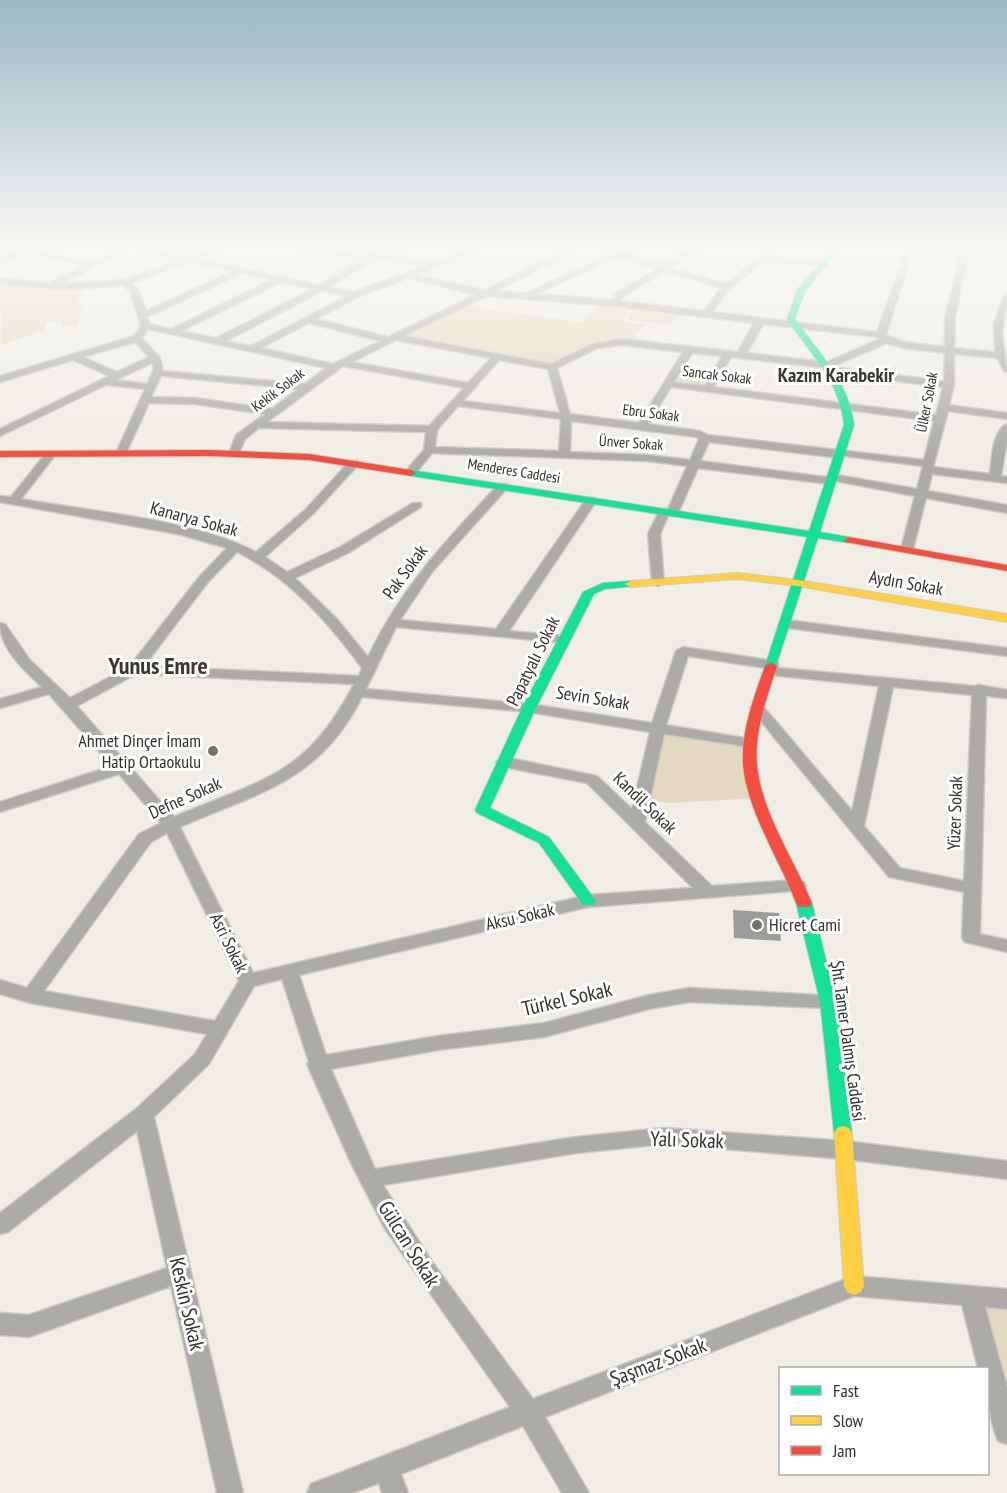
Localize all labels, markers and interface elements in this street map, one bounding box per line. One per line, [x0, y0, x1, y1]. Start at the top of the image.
street label: Sancak Sokak [681, 361, 753, 388]
district label: Kazım Karabekir [778, 362, 894, 388]
street label: Kekik Sokak [248, 363, 308, 416]
street label: Ülker Sokak [911, 370, 942, 434]
street label: Ebru Sokak [621, 400, 681, 425]
street label: Ünver Sokak [598, 431, 664, 454]
street label: Menderes Caddesi [466, 454, 562, 487]
street label: Kanarya Sokak [148, 496, 241, 541]
street label: Pak Sokak [377, 540, 432, 603]
street label: Aydın Sokak [867, 565, 945, 600]
street label: Papatyalı Sokak [501, 612, 564, 710]
district label: Yunus Emre [107, 650, 208, 681]
street label: Sevin Sokak [555, 680, 631, 715]
place label: Ahmet Dinçer İmam Hatip Ortaokulu [78, 729, 201, 773]
marker: Ahmet Dinçer İmam Hatip Ortaokulu [206, 744, 220, 758]
street label: Kandil Sokak [609, 767, 682, 839]
street label: Defne Sokak [145, 771, 225, 824]
street label: Yüzer Sokak [942, 775, 967, 850]
street label: Aksu Sokak [483, 897, 557, 936]
street label: Asri Sokak [205, 909, 254, 977]
place label: Hicret Cami [769, 913, 841, 936]
marker: Hicret Cami [750, 918, 764, 932]
street label: Şht. Tamer Dalmış Caddesi [826, 959, 871, 1123]
street label: Türkel Sokak [519, 975, 615, 1022]
street label: Yalı Sokak [650, 1125, 724, 1154]
street label: Gülcan Sokak [372, 1196, 446, 1292]
street label: Keskin Sokak [164, 1255, 211, 1353]
street label: Şaşmaz Sokak [606, 1331, 710, 1392]
legend [779, 1367, 989, 1475]
text: Fast [833, 1379, 859, 1402]
text: Slow [833, 1409, 864, 1432]
text: Jam [832, 1439, 856, 1462]

